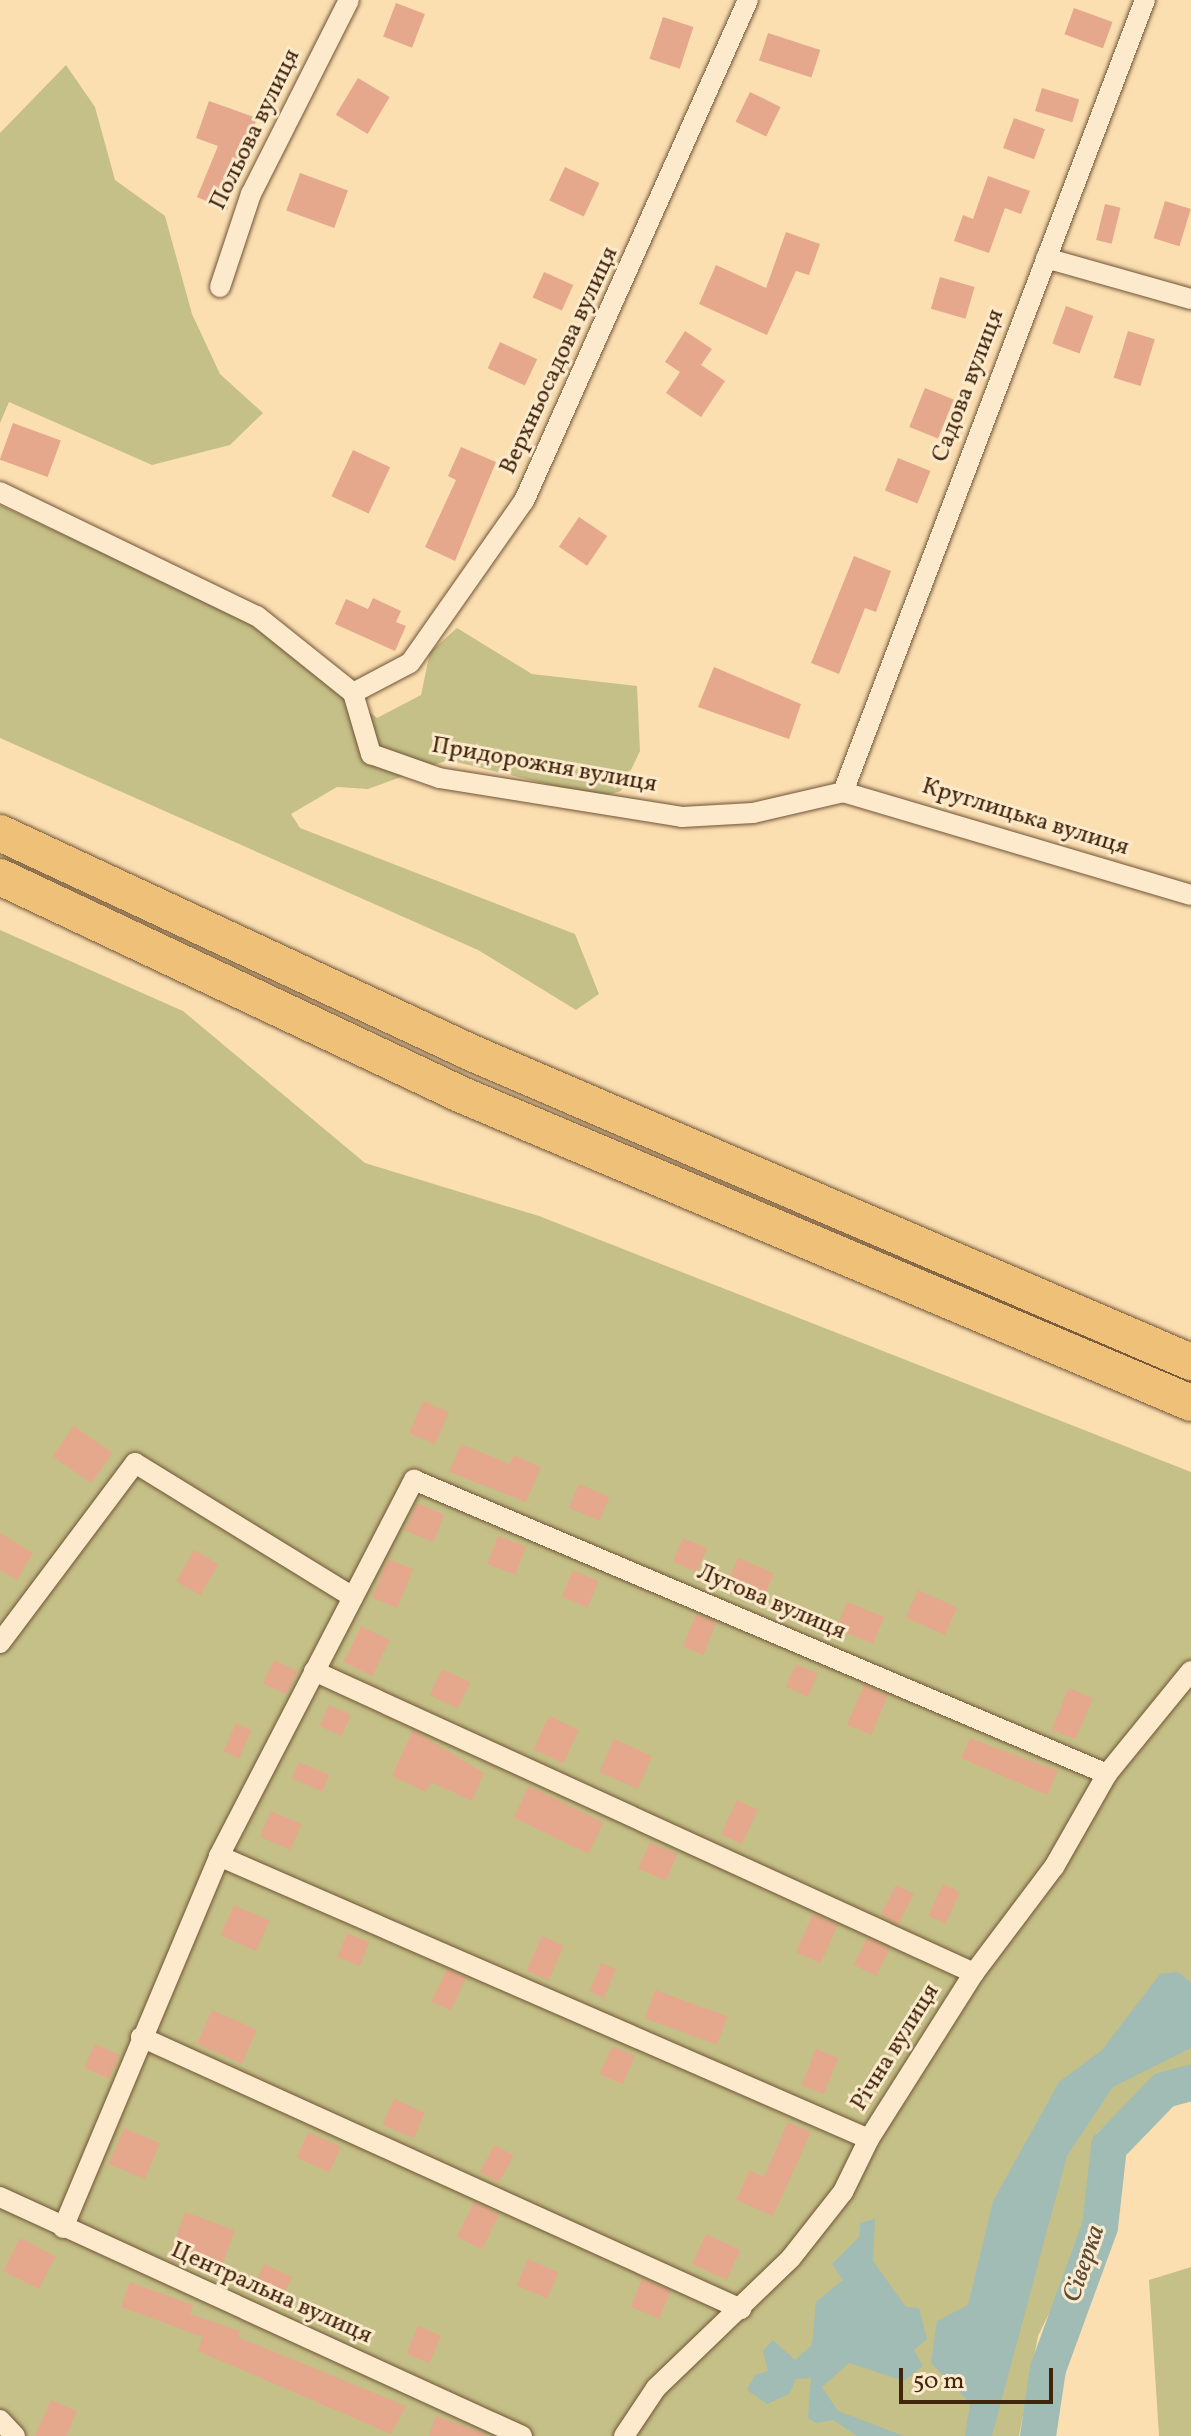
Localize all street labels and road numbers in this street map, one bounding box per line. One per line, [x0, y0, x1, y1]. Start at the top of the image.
street label: Польова вулиця [205, 45, 307, 215]
street label: Верхньосадова вулиця [495, 243, 625, 479]
street label: Садова вулиця [927, 305, 1011, 467]
street label: Придорожня вулиця [429, 732, 659, 800]
street label: Круглицька вулиця [918, 773, 1132, 863]
street label: Лугова вулиця [692, 1559, 850, 1647]
street label: Річна вулиця [846, 1979, 946, 2117]
street label: Центральна вулиця [166, 2237, 376, 2351]

